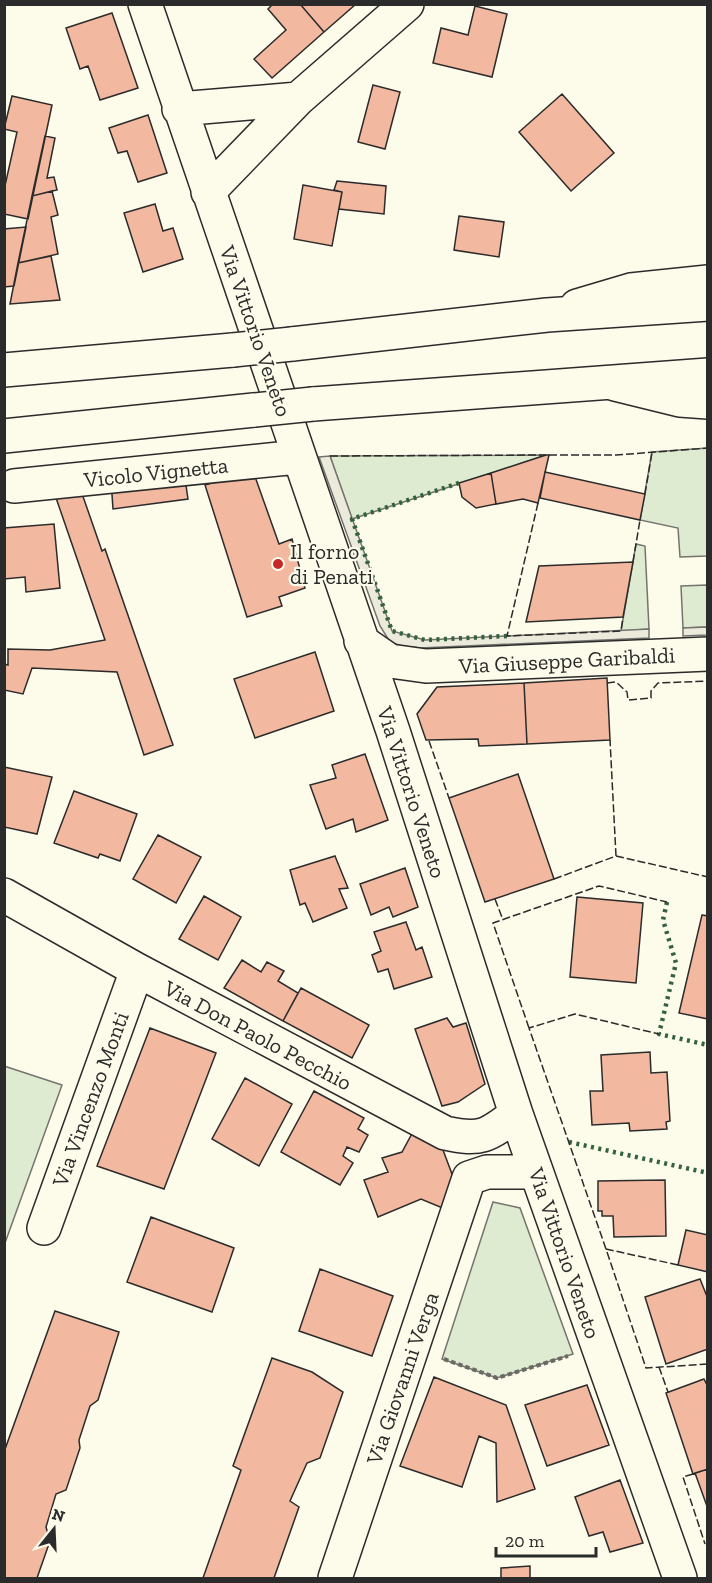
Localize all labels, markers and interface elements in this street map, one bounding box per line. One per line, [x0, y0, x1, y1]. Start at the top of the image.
street label: Via Vittorio Veneto [213, 241, 297, 420]
street label: Vicolo Vignetta [82, 451, 230, 494]
place label: Il forno di Penati [290, 538, 373, 590]
marker: Il forno di Penati [271, 557, 285, 571]
street label: Via Giuseppe Garibaldi [457, 641, 676, 680]
street label: Via Vittorio Veneto [371, 702, 452, 881]
street label: Via Don Paolo Pecchio [158, 974, 356, 1096]
street label: Via Vincenzo Monti [46, 1008, 135, 1191]
street label: Via Vittorio Veneto [522, 1163, 606, 1342]
street label: Via Giovanni Verga [360, 1288, 445, 1469]
north arrow [24, 1499, 84, 1559]
text: N [50, 1504, 67, 1526]
scale bar [496, 1520, 596, 1558]
text: 20 m [505, 1530, 545, 1552]

